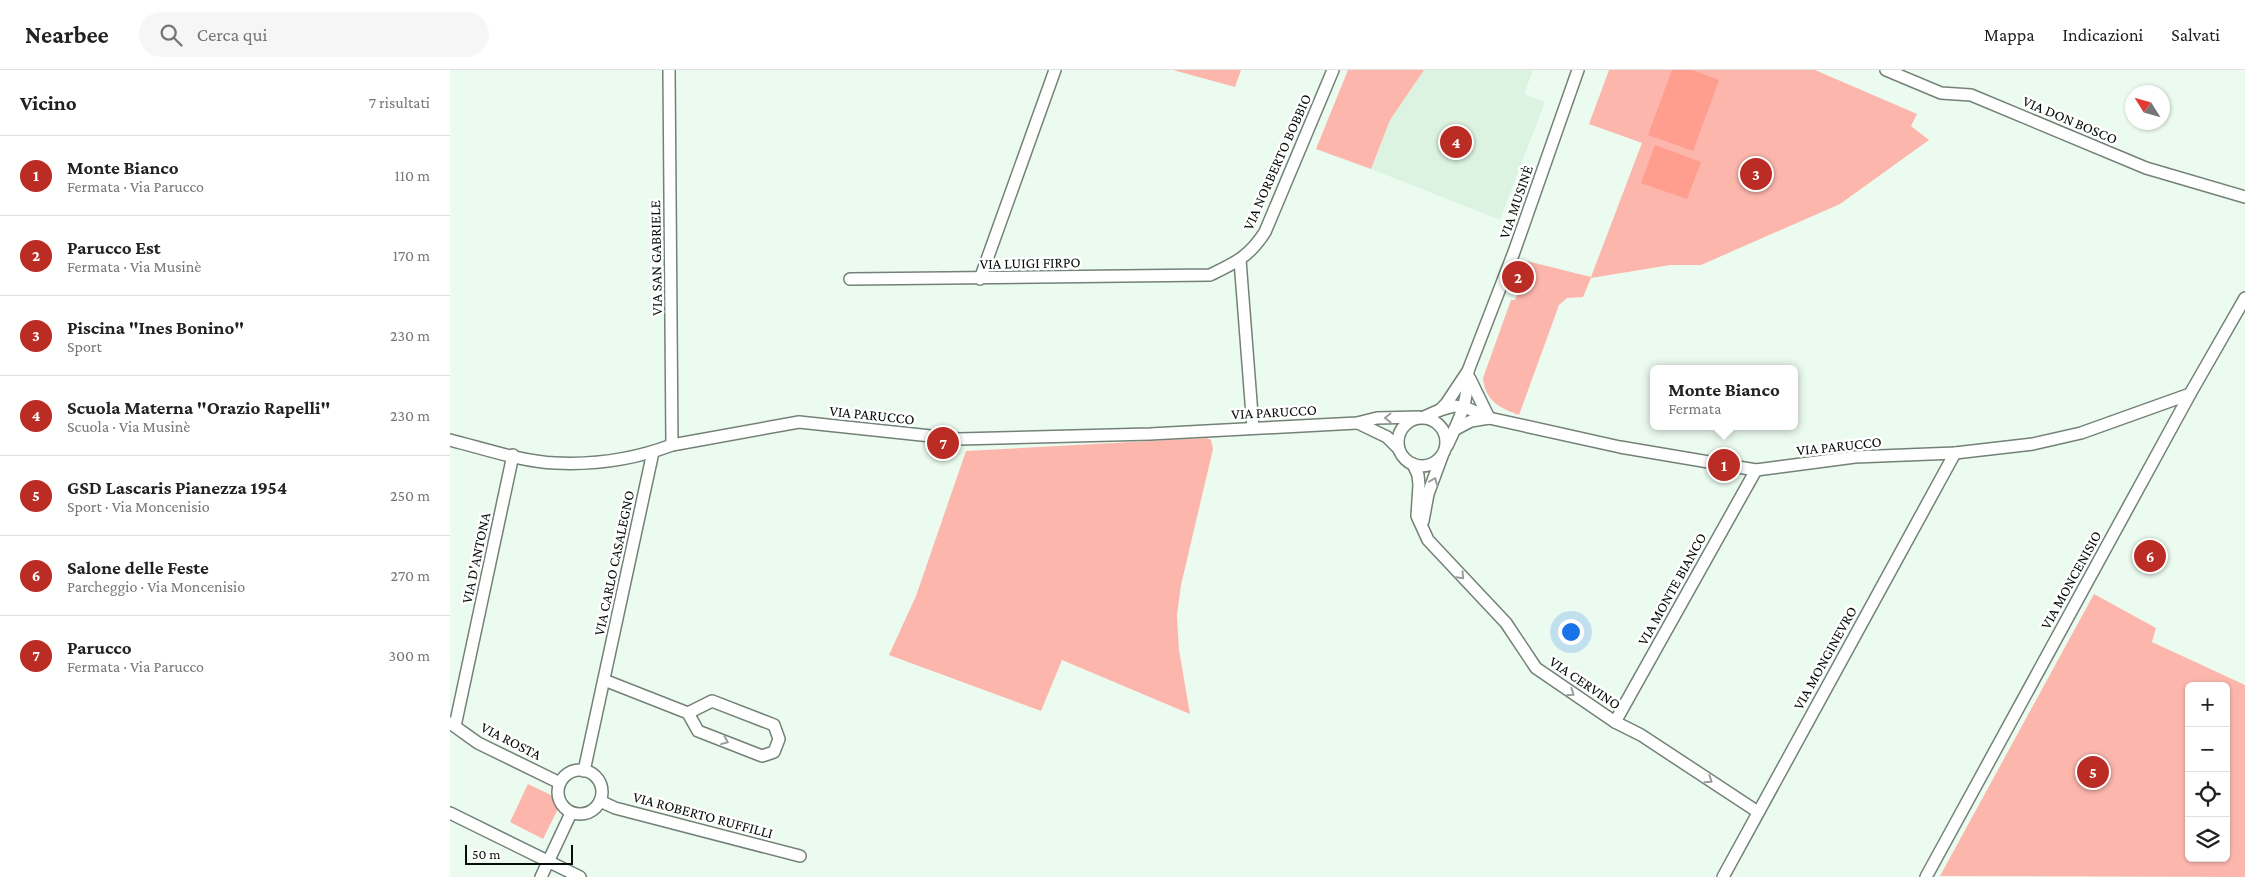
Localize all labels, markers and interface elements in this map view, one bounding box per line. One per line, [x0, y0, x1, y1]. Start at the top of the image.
search box [139, 12, 489, 57]
text: Nearbee [25, 21, 109, 48]
icon: search [157, 21, 185, 49]
text: Cerca qui [197, 24, 268, 45]
text: Mappa [1984, 25, 2035, 45]
text: Indicazioni [2063, 25, 2143, 45]
text: Salvati [2171, 25, 2220, 45]
north arrow [2125, 85, 2170, 130]
text: Vicino [20, 91, 77, 115]
street label: VIA NORBERTO BOBBIO [1240, 92, 1314, 232]
street label: VIA DON BOSCO [2020, 93, 2120, 147]
text: 7 risultati [369, 94, 430, 111]
pin: 4 [1440, 123, 1472, 161]
pin: 3 [1740, 155, 1772, 193]
text: Monte Bianco [67, 157, 179, 178]
street label: VIA MUSINÈ [1496, 163, 1536, 241]
text: 1 [33, 167, 39, 184]
text: 110 m [394, 167, 430, 184]
text: Fermata · Via Parucco [67, 178, 204, 195]
street label: VIA SAN GABRIELE [647, 200, 665, 316]
text: Parucco Est [67, 237, 161, 258]
text: 2 [32, 247, 40, 264]
text: 170 m [393, 247, 430, 264]
street label: VIA LUIGI FIRPO [979, 254, 1081, 272]
text: Fermata · Via Musinè [67, 258, 201, 275]
pin: 2 [1502, 258, 1534, 296]
text: Piscina "Ines Bonino" [67, 317, 244, 338]
text: 3 [32, 327, 40, 344]
text: 230 m [390, 327, 430, 344]
text: Sport [67, 338, 102, 355]
popup [1650, 365, 1798, 430]
text: Monte Bianco [1668, 379, 1780, 400]
text: Scuola Materna "Orazio Rapelli" [67, 397, 330, 418]
text: Fermata [1668, 400, 1721, 417]
street label: VIA PARUCCO [1231, 402, 1317, 422]
street label: VIA PARUCCO [829, 403, 915, 427]
text: 4 [32, 407, 40, 424]
text: 230 m [390, 407, 430, 424]
one-way arrow [1384, 413, 1392, 423]
text: Scuola · Via Musinè [67, 418, 190, 435]
pin: 7 [927, 424, 959, 462]
street label: VIA PARUCCO [1796, 434, 1882, 458]
pin: 1 [1708, 446, 1740, 484]
text: GSD Lascaris Pianezza 1954 [67, 477, 287, 498]
one-way arrow [1427, 477, 1438, 486]
text: 5 [32, 487, 40, 504]
text: 250 m [390, 487, 430, 504]
street label: VIA CARLO CASALEGNO [591, 489, 637, 637]
text: Sport · Via Moncenisio [67, 498, 210, 515]
street label: VIA D'ANTONA [459, 511, 494, 605]
street label: VIA MONCENISIO [2037, 528, 2105, 632]
street label: VIA MONTE BIANCO [1634, 530, 1710, 648]
pin: 6 [2134, 537, 2166, 575]
text: Salone delle Feste [67, 557, 209, 578]
text: 6 [32, 567, 40, 584]
text: 270 m [391, 567, 430, 584]
one-way arrow [1455, 570, 1464, 579]
text: Parcheggio · Via Moncenisio [67, 578, 245, 595]
street label: VIA MONGINEVRO [1790, 604, 1860, 712]
your location [1558, 619, 1584, 645]
text: Parucco [67, 637, 132, 658]
text: 7 [32, 647, 40, 664]
text: 300 m [388, 647, 430, 664]
street label: VIA CERVINO [1546, 653, 1624, 713]
text: Fermata · Via Parucco [67, 658, 204, 675]
map controls [2185, 682, 2230, 862]
button: + [2185, 682, 2230, 727]
one-way arrow [1566, 687, 1575, 696]
street label: VIA ROSTA [478, 719, 544, 763]
button: − [2185, 727, 2230, 772]
one-way arrow [720, 736, 728, 746]
pin: 5 [2077, 753, 2109, 791]
button: locate [2185, 772, 2230, 817]
one-way arrow [1703, 773, 1712, 783]
street label: VIA ROBERTO RUFFILLI [631, 789, 775, 841]
button: layers [2185, 817, 2230, 862]
scale bar [465, 842, 572, 865]
text: 50 m [472, 846, 500, 862]

